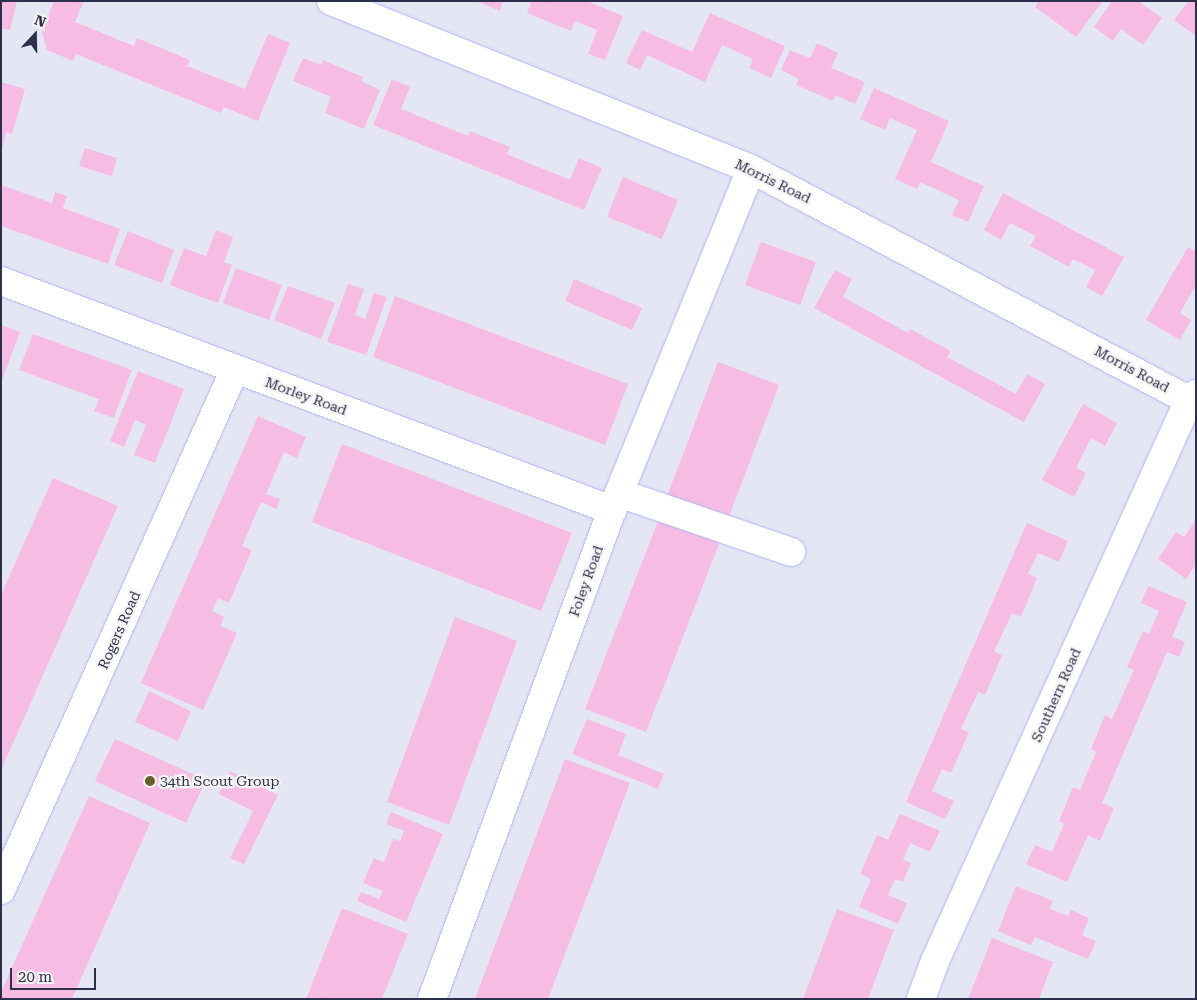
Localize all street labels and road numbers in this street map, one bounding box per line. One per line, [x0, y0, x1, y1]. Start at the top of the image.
street label: Morris Road [732, 155, 814, 207]
street label: Morris Road [1092, 342, 1172, 396]
street label: Morley Road [263, 373, 349, 419]
street label: Foley Road [565, 543, 607, 619]
street label: Rogers Road [94, 588, 144, 672]
street label: Southern Road [1028, 645, 1084, 745]

